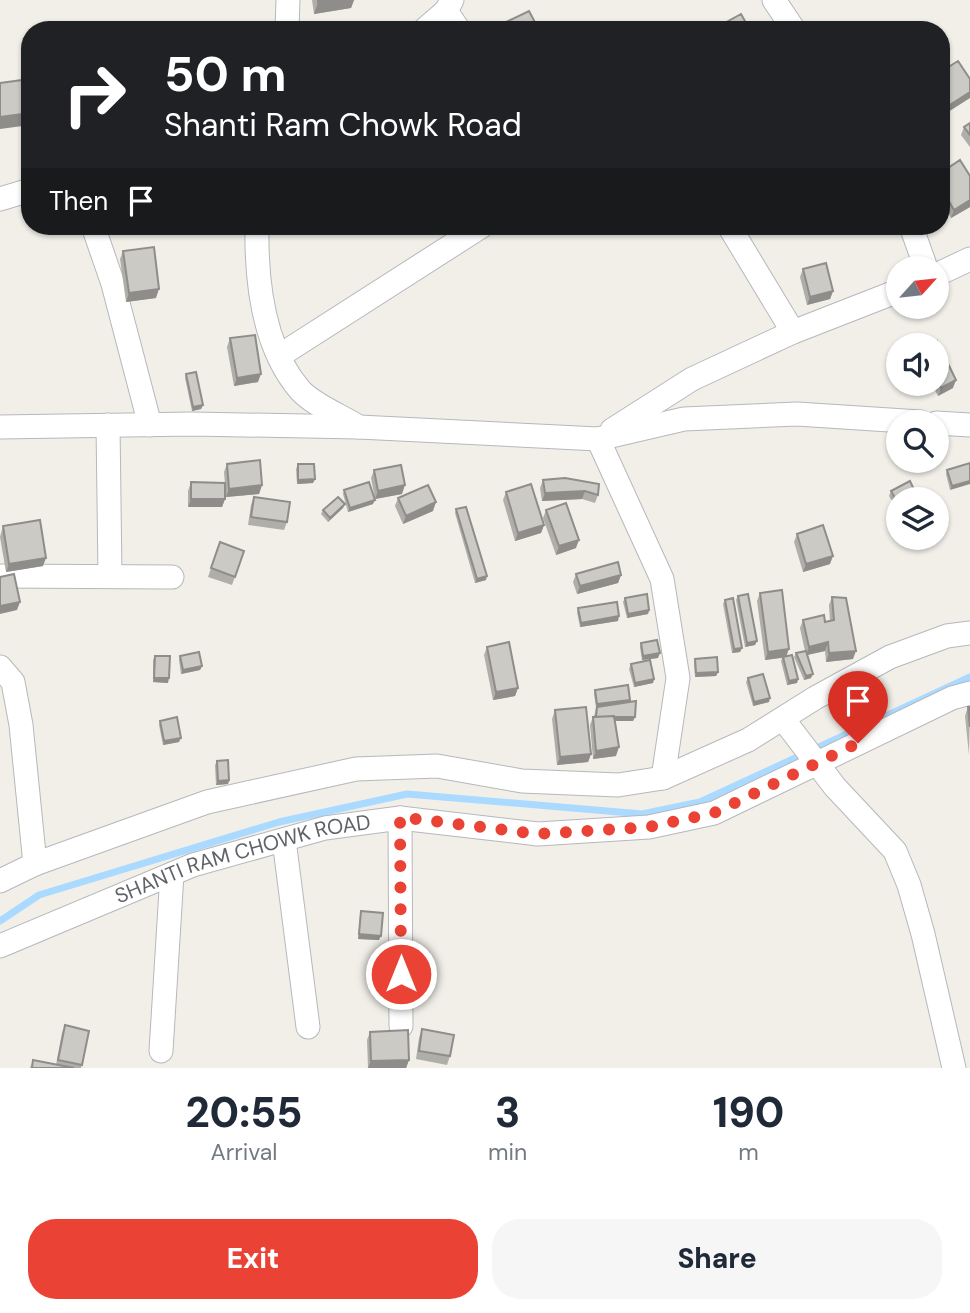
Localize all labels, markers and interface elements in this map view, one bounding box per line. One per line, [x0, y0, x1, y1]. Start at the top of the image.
text: 50 m [164, 42, 287, 106]
icon: right [49, 49, 140, 140]
text: Shanti Ram Chowk Road [164, 104, 522, 146]
icon: arrive [122, 182, 160, 220]
text: Then [49, 184, 108, 218]
north arrow [886, 256, 948, 318]
map controls [886, 256, 949, 550]
button: sound [886, 333, 949, 396]
button: search [886, 410, 949, 473]
button: layers [886, 487, 949, 550]
pin [828, 671, 888, 743]
icon: arrive [839, 682, 877, 720]
street label: SHANTI RAM CHOWK ROAD [111, 808, 372, 910]
position arrow [364, 937, 438, 1011]
text: 20:55 [185, 1085, 303, 1140]
text: 3 [495, 1085, 520, 1140]
text: 190 [713, 1085, 784, 1140]
text: Arrival [210, 1137, 277, 1167]
text: min [488, 1137, 527, 1167]
text: m [738, 1137, 759, 1167]
button: Exit [28, 1219, 478, 1299]
button: Share [492, 1219, 942, 1299]

